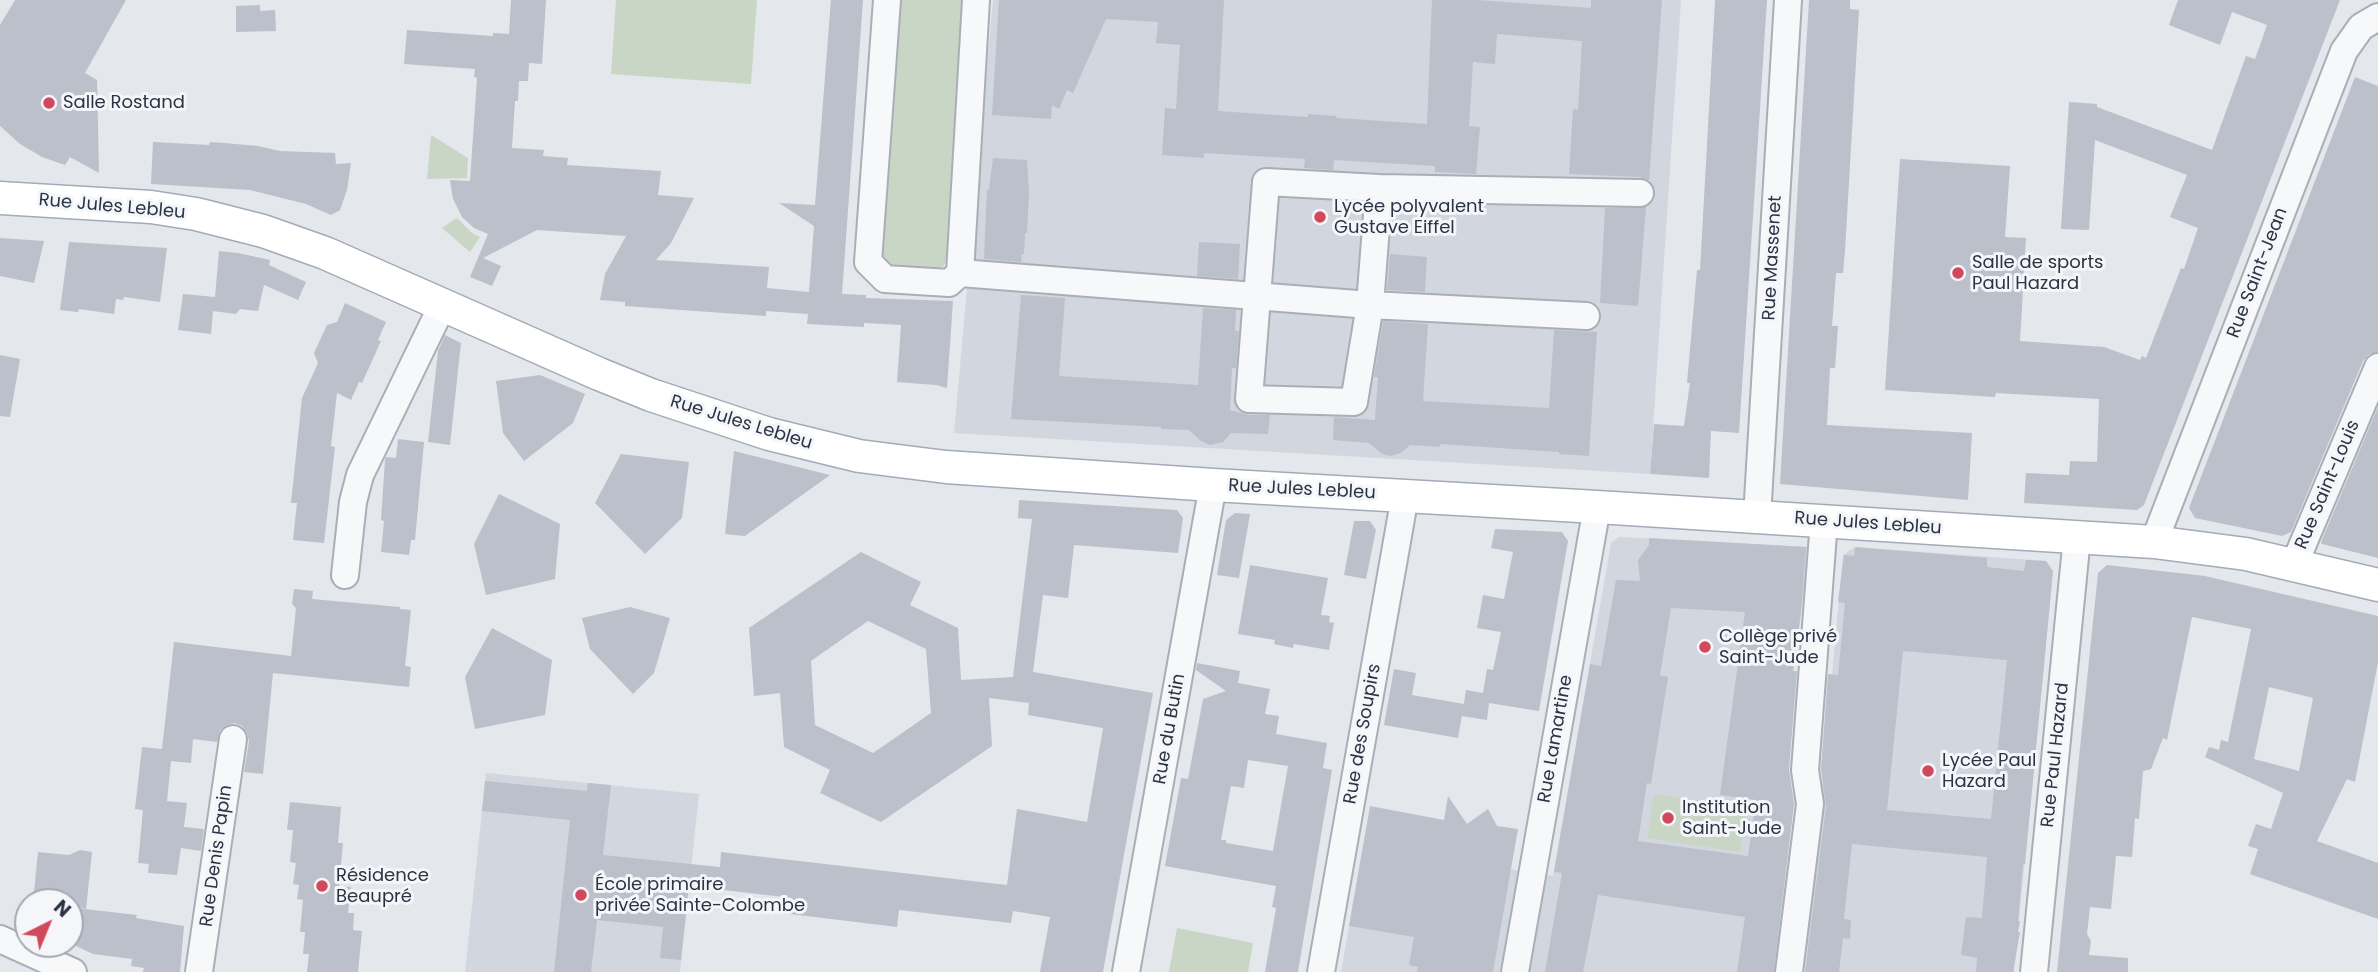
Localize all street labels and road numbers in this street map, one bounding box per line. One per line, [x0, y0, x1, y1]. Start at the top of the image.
street label: Rue Jules Lebleu [38, 190, 186, 224]
street label: Rue Massenet [1759, 195, 1787, 321]
street label: Rue Saint-Jean [2223, 205, 2293, 341]
street label: Rue Jules Lebleu [667, 391, 815, 455]
street label: Rue Saint-Louis [2291, 417, 2365, 553]
street label: Rue Jules Lebleu [1228, 475, 1376, 505]
street label: Rue Jules Lebleu [1794, 508, 1942, 540]
street label: Rue des Soupirs [1340, 662, 1386, 806]
street label: Rue du Butin [1150, 672, 1190, 786]
street label: Rue Lamartine [1534, 673, 1578, 805]
street label: Rue Paul Hazard [2038, 681, 2074, 829]
street label: Rue Denis Papin [196, 784, 238, 928]

